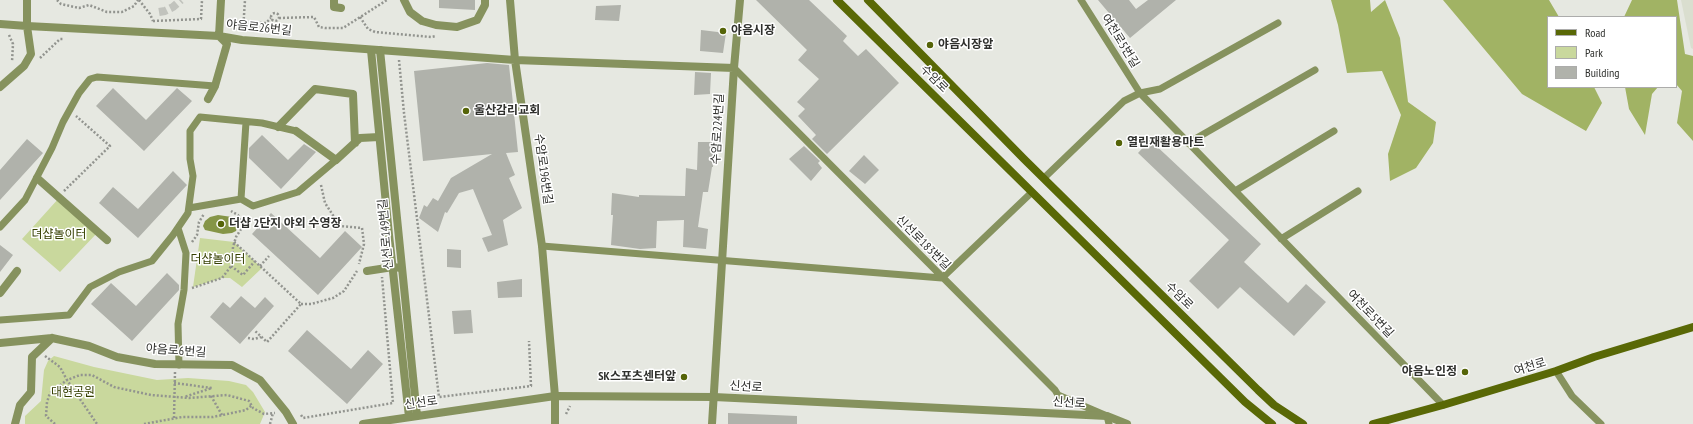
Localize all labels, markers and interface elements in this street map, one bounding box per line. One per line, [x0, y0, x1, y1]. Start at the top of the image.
street label: 여천로5번길 [1098, 11, 1142, 71]
legend [1547, 16, 1677, 88]
street label: 야음로26번길 [225, 17, 293, 39]
place label: 야음시장 [731, 24, 775, 38]
text: Road [1585, 25, 1605, 40]
marker: 야음시장 [718, 26, 728, 36]
place label: 야음시장앞 [938, 38, 993, 52]
marker: 야음시장앞 [925, 40, 935, 50]
text: Park [1585, 45, 1603, 60]
street label: 수암로 [917, 62, 951, 96]
text: Building [1585, 65, 1620, 80]
street label: 수암로224번길 [709, 93, 727, 165]
place label: 울산감리교회 [474, 104, 540, 118]
marker: 울산감리교회 [461, 106, 471, 116]
street label: 수암로196번길 [531, 133, 555, 205]
place label: 열린재활용마트 [1127, 136, 1204, 150]
marker: 열린재활용마트 [1114, 138, 1124, 148]
street label: 신선로149번길 [376, 198, 396, 270]
street label: 신선로183번길 [893, 213, 953, 273]
place label: 더샵 2단지 야외 수영장 [229, 217, 341, 231]
marker: 더샵 2단지 야외 수영장 [216, 219, 226, 229]
park label: 뎌샵놀이터 [31, 228, 87, 242]
park label: 더샵놀이터 [190, 253, 246, 267]
street label: 수암로 [1162, 279, 1196, 313]
street label: 여천로5번길 [1344, 287, 1396, 341]
street label: 야음로6번길 [145, 342, 207, 360]
street label: 여천로 [1512, 355, 1548, 379]
place label: 야음노인정 [1402, 365, 1457, 379]
marker: 야음노인정 [1460, 367, 1470, 377]
place label: SK스포츠센터앞 [598, 370, 676, 384]
marker: SK스포츠센터앞 [679, 372, 689, 382]
street label: 신선로 [729, 379, 763, 395]
park label: 대현공원 [51, 386, 95, 400]
street label: 신선로 [404, 394, 438, 412]
street label: 신선로 [1052, 395, 1086, 411]

